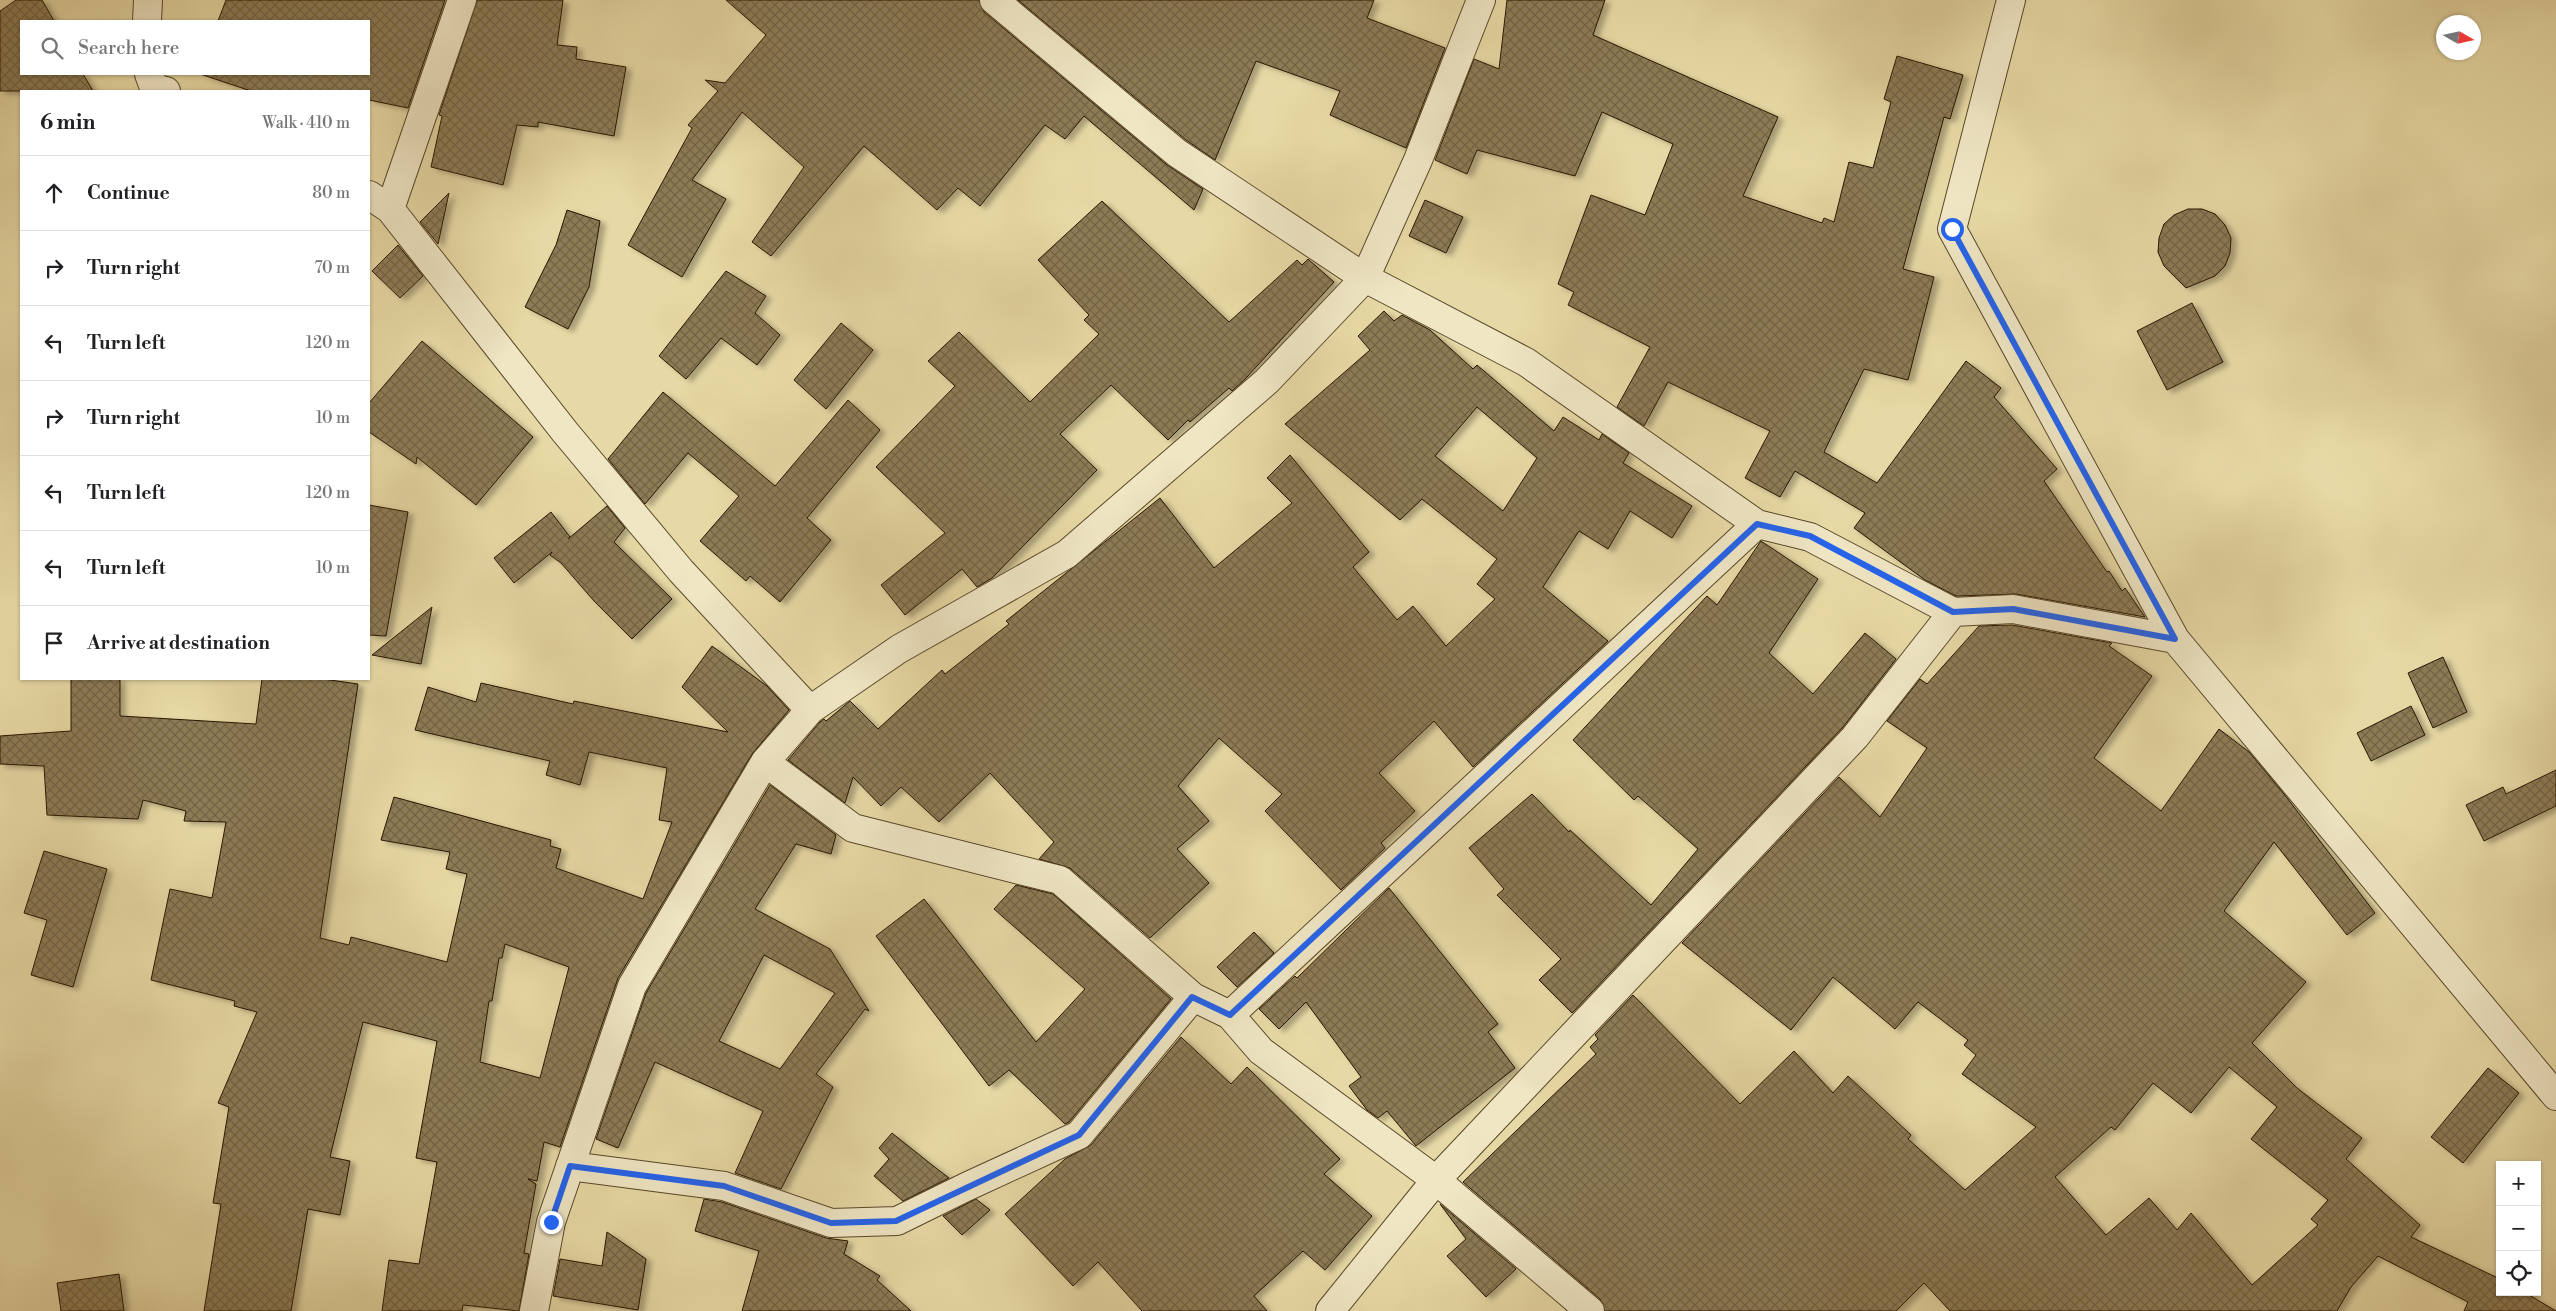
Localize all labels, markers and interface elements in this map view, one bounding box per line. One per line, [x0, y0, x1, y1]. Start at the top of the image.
north arrow [2436, 15, 2481, 60]
search box [20, 20, 370, 75]
icon: search [38, 34, 66, 62]
text: Search here [78, 36, 179, 60]
text: 6 min [40, 110, 95, 136]
text: Walk · 410 m [262, 113, 350, 133]
icon: ahead [40, 179, 68, 207]
text: Continue [87, 181, 170, 205]
text: 80 m [312, 183, 350, 203]
route start [1941, 218, 1964, 241]
icon: right [40, 254, 68, 282]
text: Turn right [87, 256, 180, 280]
text: 70 m [314, 258, 350, 278]
icon: left [40, 329, 68, 357]
text: Turn left [87, 331, 166, 355]
text: 120 m [306, 333, 350, 353]
icon: right [40, 404, 68, 432]
text: Turn right [87, 406, 180, 430]
text: 10 m [316, 408, 350, 428]
icon: left [40, 479, 68, 507]
text: Turn left [87, 481, 166, 505]
text: 120 m [306, 483, 350, 503]
icon: left [40, 554, 68, 582]
text: Turn left [87, 556, 166, 580]
text: 10 m [316, 558, 350, 578]
icon: arrive [40, 629, 68, 657]
text: Arrive at destination [87, 631, 270, 655]
map controls [2496, 1161, 2541, 1296]
button: + [2496, 1161, 2541, 1206]
button: − [2496, 1206, 2541, 1251]
route end [540, 1211, 563, 1234]
button: locate [2496, 1251, 2541, 1296]

